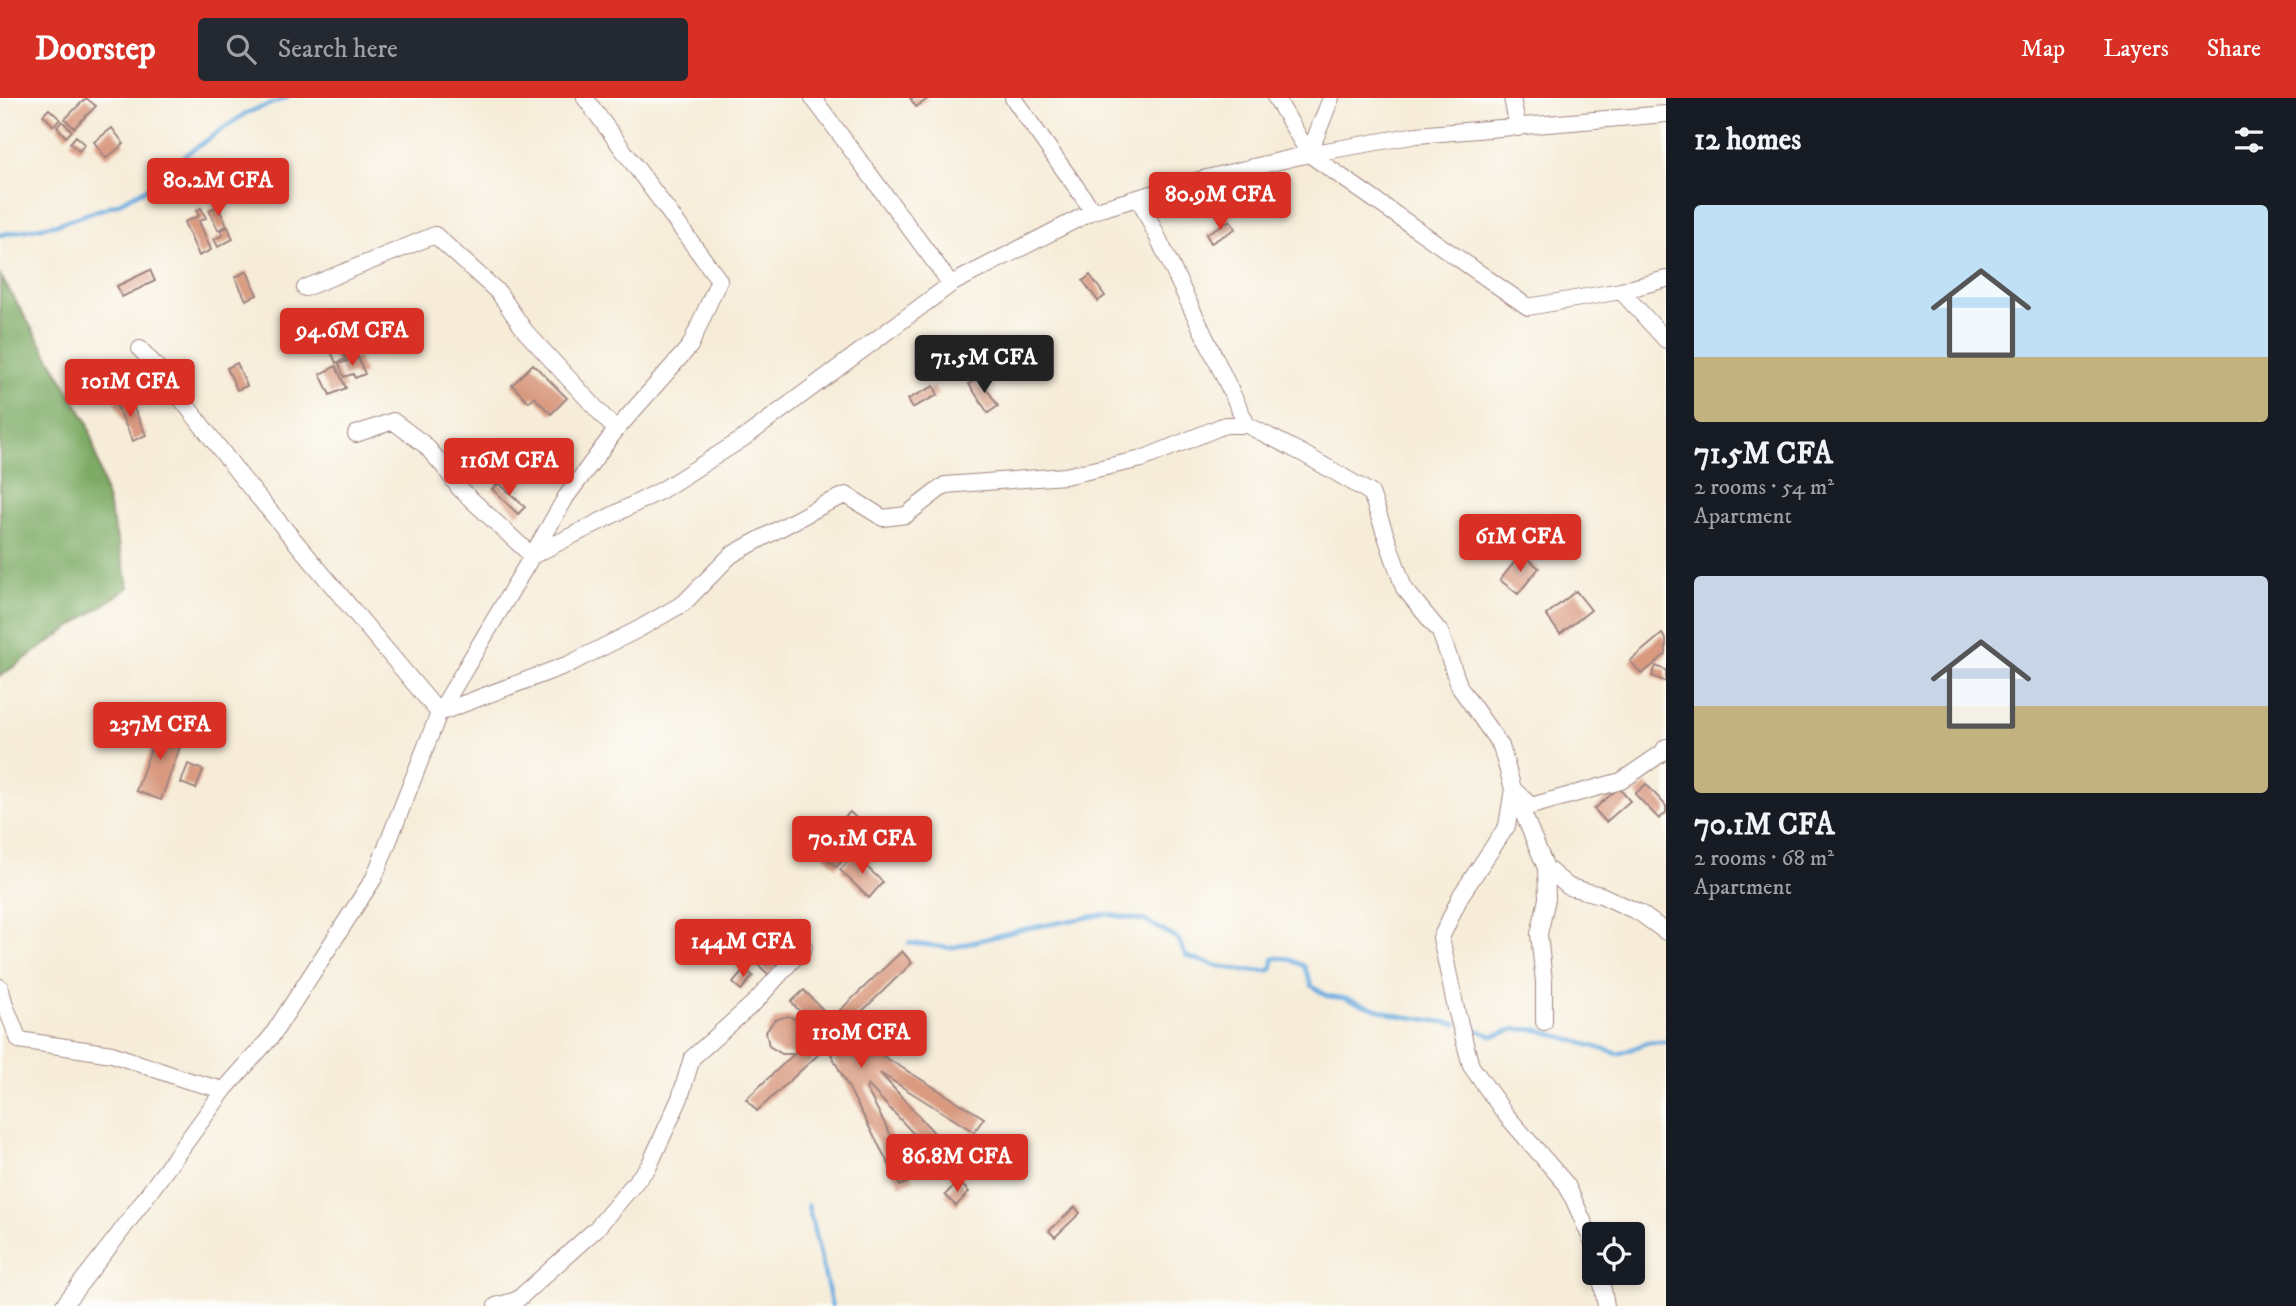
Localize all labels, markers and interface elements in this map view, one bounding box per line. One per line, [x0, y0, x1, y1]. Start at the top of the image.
search box [198, 18, 688, 81]
text: Doorstep [35, 29, 156, 70]
icon: search [222, 30, 260, 68]
text: Search here [278, 33, 398, 66]
text: Map [2021, 34, 2065, 64]
text: Layers [2103, 34, 2169, 64]
text: Share [2207, 34, 2261, 64]
icon: filters [2230, 121, 2268, 159]
text: 12 homes [1694, 122, 1801, 159]
pin: 80.2M CFA [138, 158, 298, 218]
text: 80.2M CFA [163, 166, 273, 195]
pin: 80.9M CFA [1140, 172, 1300, 232]
text: 80.9M CFA [1165, 180, 1275, 209]
icon: home [1918, 250, 2044, 376]
pin: 94.6M CFA [272, 308, 432, 368]
text: 94.6M CFA [296, 316, 408, 345]
pin: 71.5M CFA [904, 336, 1064, 395]
text: 71.5M CFA [931, 343, 1037, 372]
pin: 101M CFA [58, 360, 202, 419]
text: 101M CFA [81, 367, 179, 396]
text: 71.5M CFA [1694, 436, 1833, 473]
pin: 116M CFA [437, 438, 581, 498]
text: 116M CFA [460, 446, 558, 475]
text: 2 rooms · 54 m² [1694, 473, 1834, 502]
text: Apartment [1694, 502, 1792, 531]
pin: 61M CFA [1455, 514, 1585, 574]
text: 61M CFA [1475, 522, 1565, 551]
icon: home [1918, 621, 2044, 747]
pin: 237M CFA [88, 702, 232, 762]
text: 237M CFA [109, 710, 211, 739]
text: 70.1M CFA [1694, 807, 1835, 844]
pin: 70.1M CFA [782, 816, 942, 876]
text: 70.1M CFA [808, 824, 916, 853]
text: 2 rooms · 68 m² [1694, 844, 1834, 873]
text: Apartment [1694, 873, 1792, 902]
pin: 144M CFA [671, 920, 815, 979]
text: 144M CFA [691, 927, 795, 956]
pin: 110M CFA [789, 1010, 933, 1070]
text: 110M CFA [812, 1018, 910, 1047]
pin: 86.8M CFA [877, 1134, 1037, 1194]
text: 86.8M CFA [902, 1142, 1012, 1171]
map controls [1582, 1222, 1645, 1285]
button: locate [1582, 1222, 1645, 1285]

